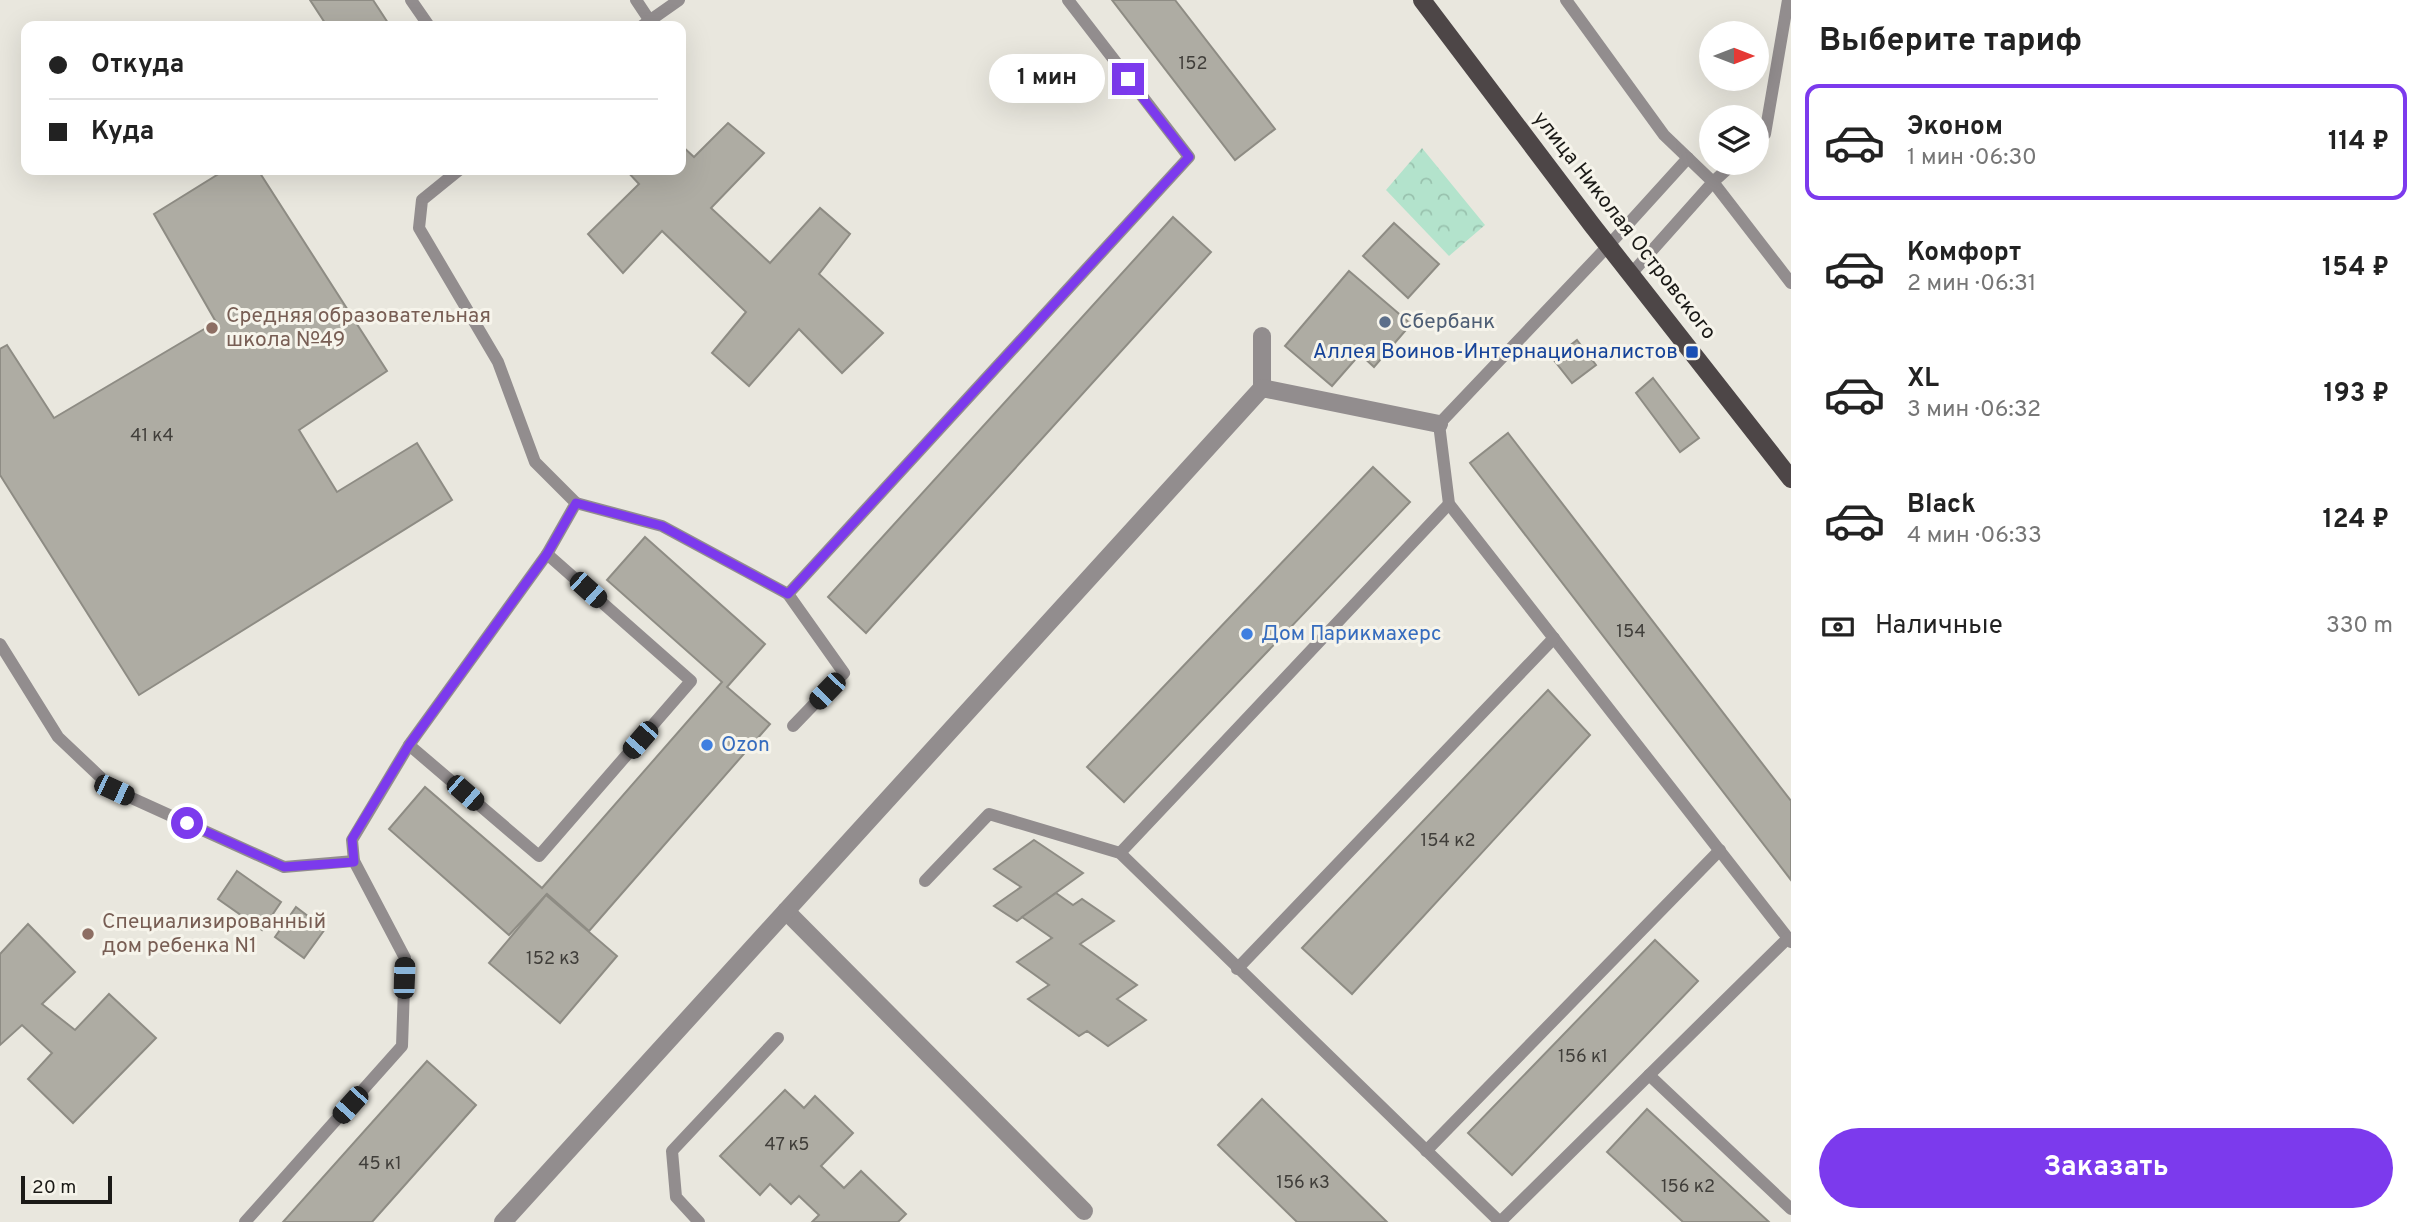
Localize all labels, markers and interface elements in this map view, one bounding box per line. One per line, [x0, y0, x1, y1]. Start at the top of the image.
north arrow [1699, 21, 1769, 91]
map controls [1699, 21, 1769, 175]
text: Выберите тариф [1819, 22, 2082, 62]
text: Откуда [91, 49, 184, 82]
house number: 152 [1179, 53, 1207, 76]
callout: 1 мин [988, 55, 1104, 104]
route end [1112, 63, 1144, 95]
text: 1 мин [1017, 64, 1077, 93]
button: layers [1699, 105, 1769, 175]
street label: улица Николая Островского [1526, 106, 1722, 346]
icon: car [1823, 111, 1886, 174]
text: Эконом [1907, 111, 2003, 144]
text: Куда [91, 116, 154, 149]
text: 114 ₽ [2328, 126, 2389, 159]
text: 1 мин · 06:30 [1907, 144, 2037, 173]
icon: car [1823, 237, 1886, 300]
text: Комфорт [1907, 237, 2021, 270]
text: 154 ₽ [2322, 252, 2389, 285]
text: 2 мин · 06:31 [1907, 270, 2036, 299]
place label: Средняя образовательная школа №49 [226, 303, 491, 354]
place label: Сбербанк [1399, 309, 1495, 336]
marker: Сбербанк [1377, 314, 1393, 330]
marker: Средняя образовательная школа №49 [204, 320, 220, 336]
place label: Аллея Воинов-Интернационалистов [1313, 339, 1678, 366]
marker: Аллея Воинов-Интернационалистов [1684, 344, 1700, 360]
icon: car [1823, 363, 1886, 426]
text: XL [1907, 363, 1939, 396]
text: 193 ₽ [2323, 378, 2389, 411]
text: 3 мин · 06:32 [1907, 396, 2041, 425]
house number: 41 к4 [130, 425, 174, 448]
icon: car [1823, 489, 1886, 552]
text: Black [1907, 489, 1976, 522]
text: 124 ₽ [2322, 504, 2389, 537]
text: 4 мин · 06:33 [1907, 522, 2042, 551]
car [566, 568, 611, 612]
icon: cash [1819, 608, 1857, 646]
text: Наличные [1875, 610, 2003, 643]
text: 330 m [2326, 612, 2393, 641]
place label: Дом Парикмахерс [1261, 621, 1442, 648]
house number: 154 [1616, 621, 1646, 644]
marker: Дом Парикмахерс [1239, 626, 1255, 642]
car [805, 669, 850, 713]
car [619, 717, 662, 763]
place label: Ozon [721, 732, 770, 759]
marker: Ozon [699, 737, 715, 753]
car [443, 771, 488, 815]
car [91, 772, 138, 808]
route start [171, 807, 203, 839]
house number: 154 к2 [1421, 830, 1475, 853]
place label: Специализированный дом ребенка N1 [102, 909, 326, 960]
marker: Специализированный дом ребенка N1 [80, 926, 96, 942]
house number: 152 к3 [526, 948, 580, 971]
car [393, 957, 416, 999]
house number: 156 к1 [1558, 1046, 1608, 1069]
car [329, 1082, 372, 1128]
button: Заказать [1819, 1128, 2393, 1208]
house number: 47 к5 [764, 1134, 810, 1157]
house number: 45 к1 [358, 1153, 402, 1176]
house number: 156 к3 [1276, 1172, 1330, 1195]
scale bar [21, 1173, 112, 1205]
text: 20 m [32, 1176, 76, 1200]
house number: 156 к2 [1661, 1176, 1715, 1199]

